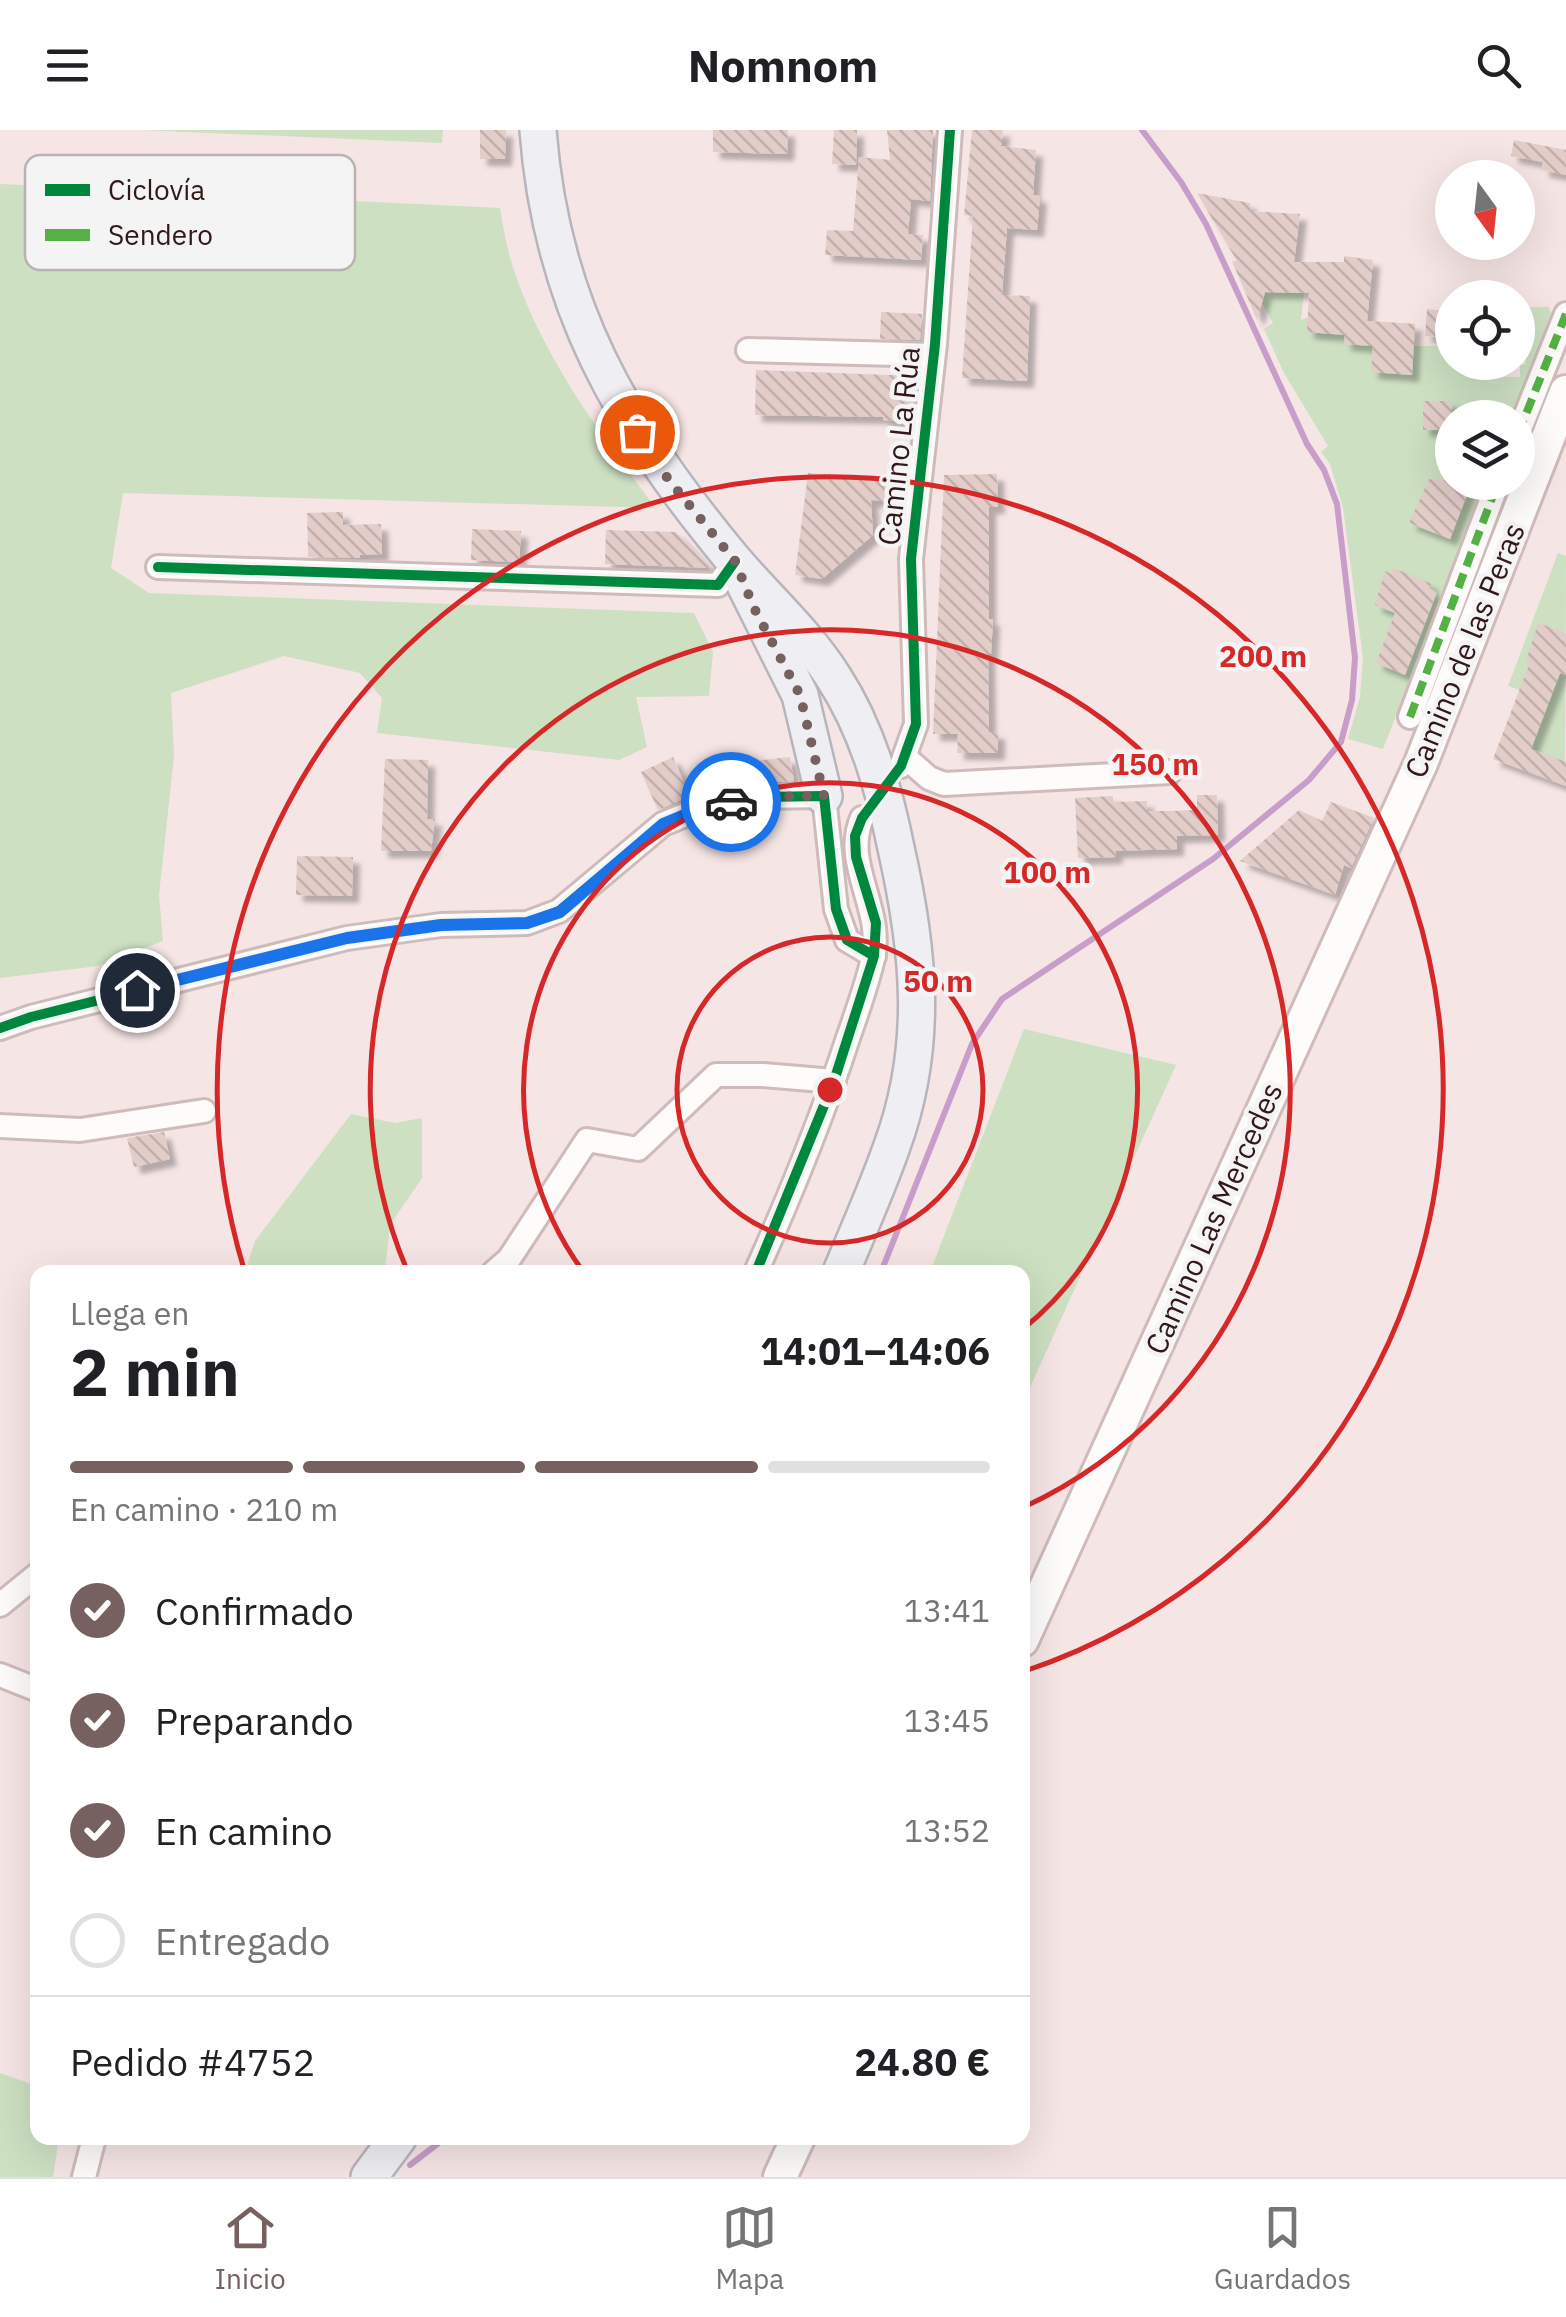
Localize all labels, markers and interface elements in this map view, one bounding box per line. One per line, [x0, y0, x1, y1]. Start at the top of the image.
text: Nomnom [688, 36, 878, 94]
icon: menu [40, 38, 95, 93]
icon: search [1471, 38, 1526, 93]
legend [25, 155, 355, 270]
north arrow [1435, 160, 1535, 260]
map controls [1435, 160, 1535, 500]
text: Ciclovía [108, 171, 205, 208]
text: Sendero [108, 216, 213, 253]
button: locate [1435, 280, 1535, 380]
street label: Camino La Rúa [868, 345, 928, 547]
pin [595, 390, 680, 475]
button: layers [1435, 400, 1535, 500]
icon: bag [610, 405, 665, 460]
street label: Camino de las Peras [1395, 517, 1533, 783]
text: 200 m [1219, 636, 1307, 675]
text: 150 m [1111, 744, 1199, 783]
courier [681, 752, 781, 852]
icon: car [704, 775, 759, 830]
text: 100 m [1003, 852, 1091, 891]
pin [95, 948, 180, 1033]
text: 50 m [903, 961, 973, 1000]
icon: home [110, 963, 165, 1018]
centre of rings [812, 1072, 848, 1108]
street label: Camino Las Mercedes [1135, 1076, 1291, 1360]
text: Llega en [70, 1292, 190, 1334]
text: 14:01–14:06 [760, 1326, 990, 1375]
text: 2 min [70, 1329, 240, 1414]
text: En camino · 210 m [70, 1488, 338, 1530]
icon: check [70, 1583, 125, 1638]
text: Confirmado [155, 1586, 354, 1635]
text: 13:41 [904, 1589, 990, 1631]
icon: check [70, 1693, 125, 1748]
text: Preparando [155, 1696, 354, 1745]
text: 13:45 [904, 1699, 990, 1741]
icon: check [70, 1803, 125, 1858]
text: En camino [155, 1806, 333, 1855]
text: 13:52 [904, 1809, 990, 1851]
text: Entregado [155, 1916, 330, 1965]
text: Pedido #4752 [70, 2037, 315, 2086]
text: 24.80 € [854, 2037, 990, 2086]
tab: Inicio [215, 2200, 286, 2297]
tab: Mapa [715, 2200, 784, 2297]
tab: Guardados [1214, 2200, 1351, 2297]

